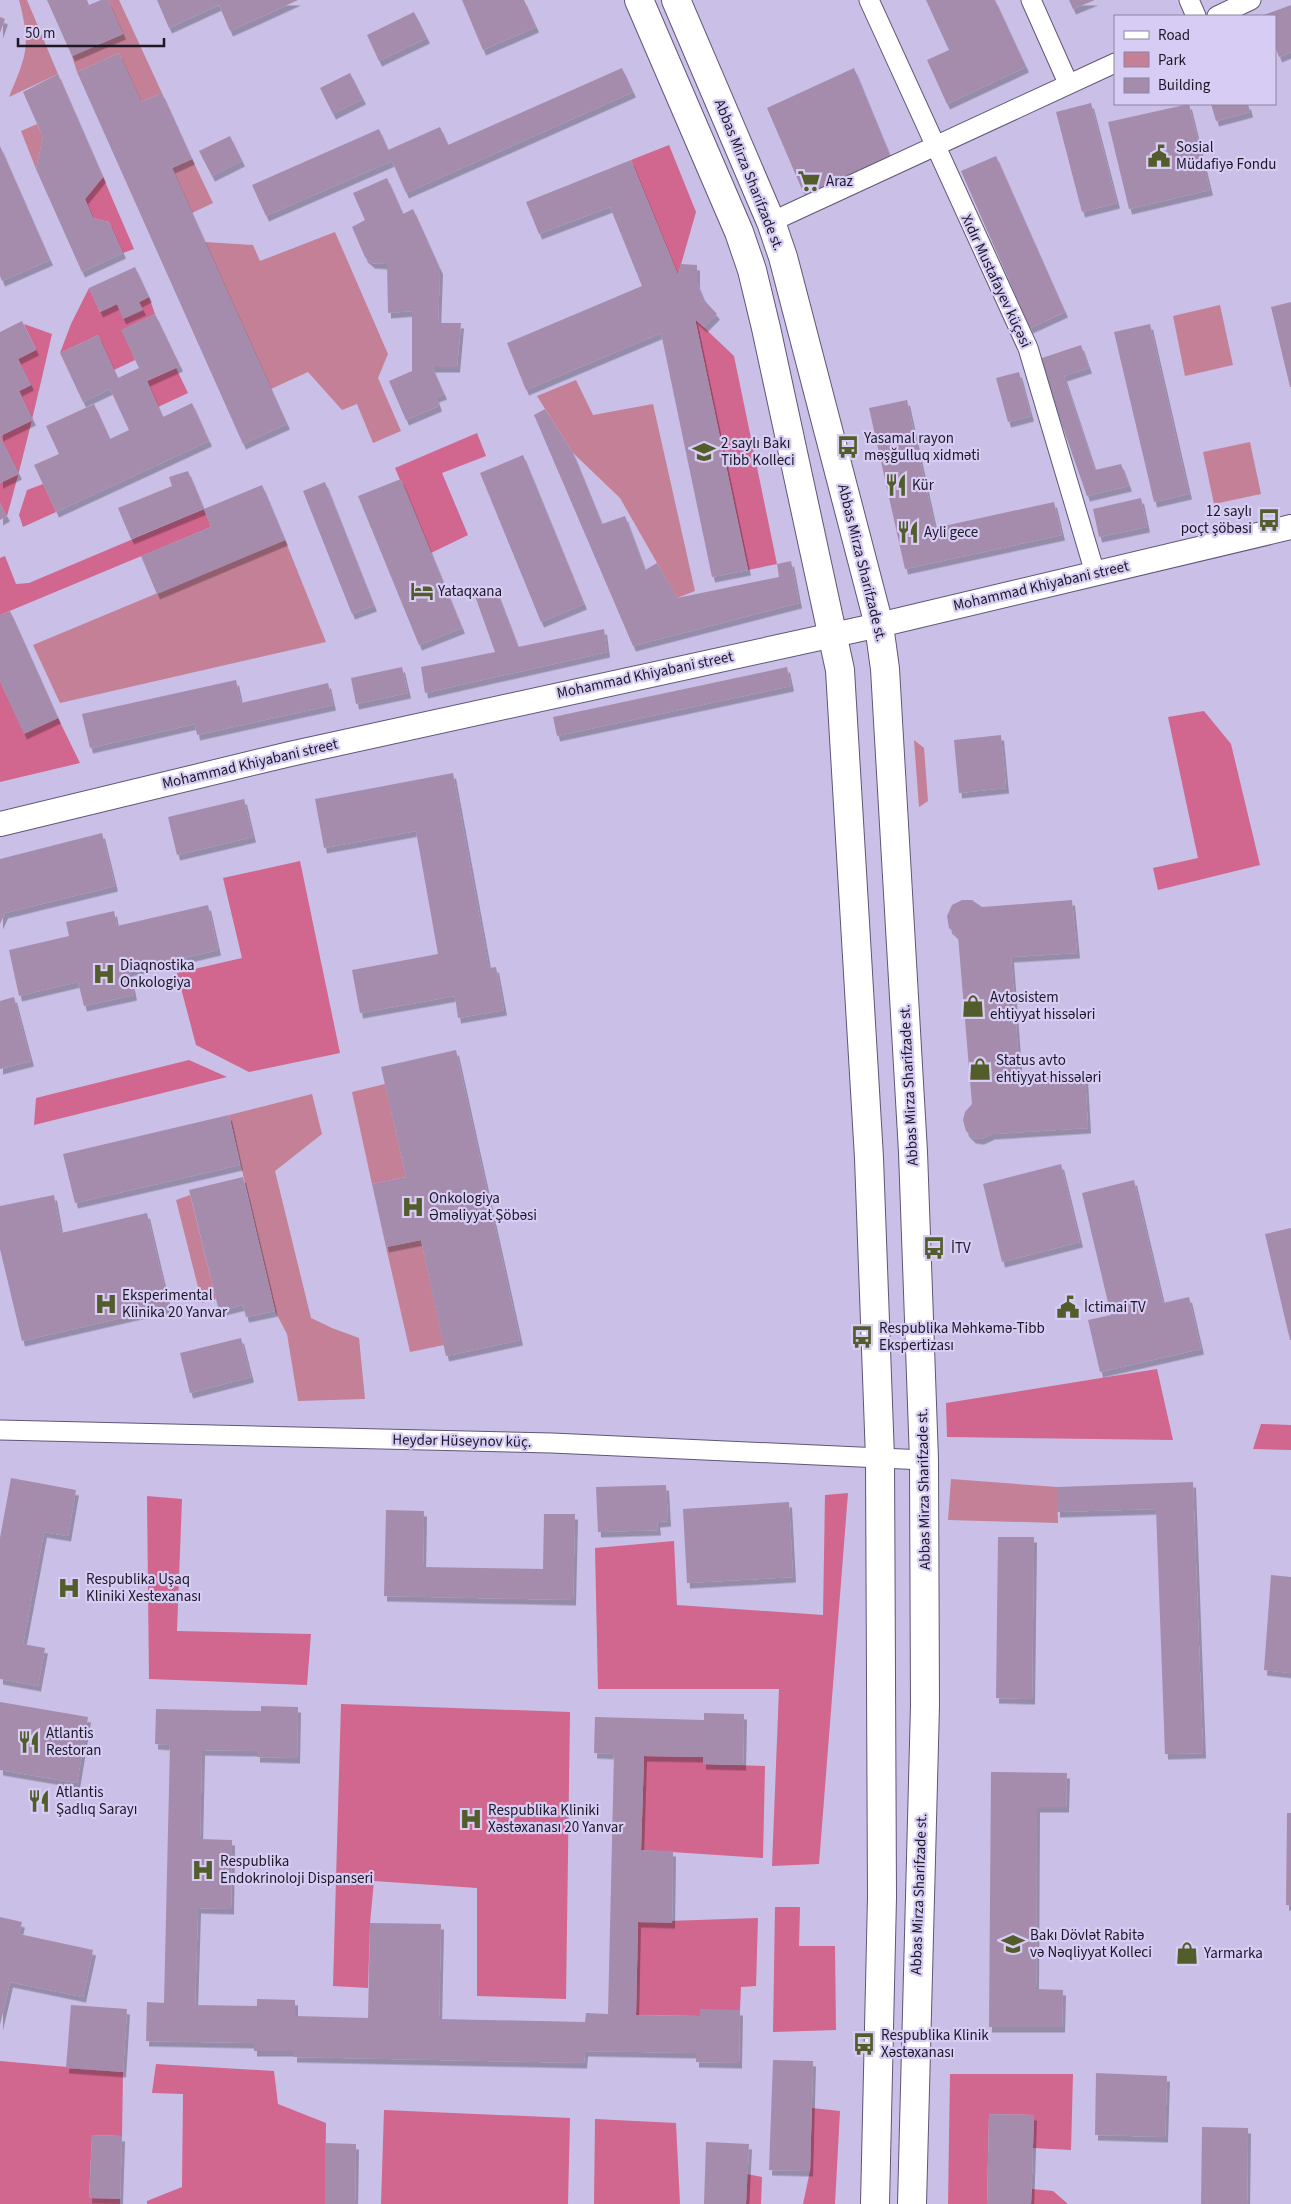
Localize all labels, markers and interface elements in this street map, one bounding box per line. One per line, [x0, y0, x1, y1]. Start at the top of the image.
scale bar [18, 15, 164, 47]
legend [1114, 15, 1276, 105]
text: 50 m [25, 23, 55, 44]
text: Road [1158, 25, 1190, 46]
text: Park [1158, 50, 1187, 71]
text: Building [1158, 75, 1211, 96]
street label: Abbas Mirza Sharifzade st. [709, 96, 789, 254]
place label: Sosial Müdafiyə Fondu [1176, 137, 1277, 175]
public building icon: Sosial Müdafiyə Fondu [1146, 143, 1172, 169]
supermarket icon: Araz [796, 168, 822, 194]
place label: Araz [826, 171, 853, 192]
street label: Xıdır Mustafayev küçəsi [956, 211, 1036, 351]
place label: Yasamal rayon məşğulluq xidməti [863, 428, 980, 466]
place label: 2 saylı Bakı Tibb Kolleci [721, 433, 795, 471]
bus stop icon: Yasamal rayon məşğulluq xidməti [835, 434, 861, 460]
school or university icon: 2 saylı Bakı Tibb Kolleci [691, 439, 717, 465]
restaurant icon: Kür [883, 472, 909, 498]
place label: Kür [912, 475, 935, 496]
street label: Abbas Mirza Sharifzade st. [832, 482, 892, 644]
place label: 12 saylı poçt şöbəsi [1181, 501, 1252, 539]
bus stop icon: 12 saylı poçt şöbəsi [1256, 507, 1282, 533]
restaurant icon: Ayli gece [895, 519, 921, 545]
place label: Ayli gece [924, 522, 978, 543]
street label: Mohammad Khiyabani street [951, 556, 1131, 616]
hotel icon: Yataqxana [409, 578, 435, 604]
place label: Yataqxana [437, 581, 502, 602]
street label: Mohammad Khiyabani street [555, 646, 735, 704]
street label: Mohammad Khiyabani street [160, 734, 340, 794]
place label: Diaqnostika Onkologiya [120, 955, 195, 993]
hospital icon: Diaqnostika Onkologiya [91, 961, 117, 987]
place label: Avtosistem ehtiyyat hissələri [990, 987, 1096, 1025]
shop icon: Avtosistem ehtiyyat hissələri [960, 993, 986, 1019]
street label: Abbas Mirza Sharifzade st. [894, 1004, 924, 1166]
place label: Status avto ehtiyyat hissələri [996, 1050, 1102, 1088]
shop icon: Status avto ehtiyyat hissələri [967, 1056, 993, 1082]
place label: Onkologiya Əməliyyat Şöbəsi [429, 1188, 537, 1226]
hospital icon: Onkologiya Əməliyyat Şöbəsi [400, 1194, 426, 1220]
bus stop icon: İTV [921, 1235, 947, 1261]
place label: İTV [951, 1238, 971, 1259]
place label: Eksperimental Klinika 20 Yanvar [122, 1285, 228, 1323]
hospital icon: Eksperimental Klinika 20 Yanvar [93, 1291, 119, 1317]
public building icon: İctimai TV [1055, 1294, 1081, 1320]
place label: İctimai TV [1084, 1297, 1146, 1318]
place label: Respublika Məhkəmə-Tibb Ekspertizası [879, 1318, 1045, 1356]
bus stop icon: Respublika Məhkəmə-Tibb Ekspertizası [849, 1324, 875, 1350]
street label: Abbas Mirza Sharifzade st. [912, 1408, 936, 1570]
street label: Heydər Hüseynov küç. [392, 1429, 532, 1453]
place label: Respublika Uşaq Kliniki Xestexanası [86, 1569, 201, 1607]
hospital icon: Respublika Uşaq Kliniki Xestexanası [56, 1575, 82, 1601]
place label: Atlantis Restoran [46, 1723, 101, 1761]
restaurant icon: Atlantis Restoran [16, 1729, 42, 1755]
place label: Atlantis Şadlıq Sarayı [56, 1782, 137, 1820]
restaurant icon: Atlantis Şadlıq Sarayı [26, 1788, 52, 1814]
place label: Respublika Kliniki Xəstəxanası 20 Yanvar [488, 1800, 624, 1838]
hospital icon: Respublika Kliniki Xəstəxanası 20 Yanvar [458, 1806, 484, 1832]
street label: Abbas Mirza Sharifzade st. [906, 1813, 932, 1975]
place label: Respublika Endokrinoloji Dispanseri [220, 1851, 373, 1889]
hospital icon: Respublika Endokrinoloji Dispanseri [190, 1857, 216, 1883]
place label: Bakı Dövlət Rabitə və Nəqliyyat Kolleci [1030, 1925, 1152, 1963]
school or university icon: Bakı Dövlət Rabitə və Nəqliyyat Kolleci [1000, 1931, 1026, 1957]
shop icon: Yarmarka [1174, 1940, 1200, 1966]
place label: Yarmarka [1203, 1943, 1263, 1964]
place label: Respublika Klinik Xəstəxanası [881, 2025, 989, 2063]
bus stop icon: Respublika Klinik Xəstəxanası [851, 2031, 877, 2057]

